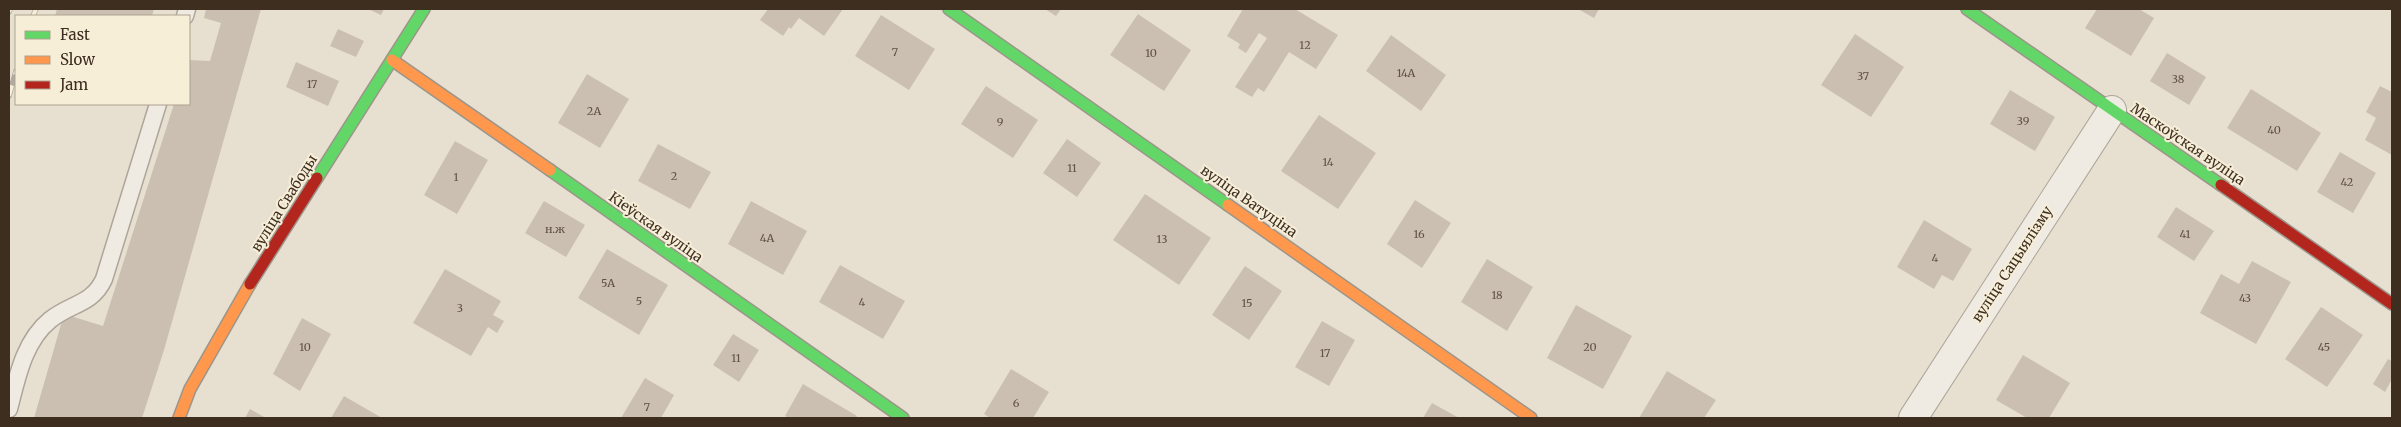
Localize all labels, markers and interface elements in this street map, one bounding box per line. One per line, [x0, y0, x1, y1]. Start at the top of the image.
legend [15, 15, 190, 105]
text: Fast [60, 25, 90, 44]
house number: 12 [1299, 38, 1311, 52]
house number: 7 [892, 45, 898, 59]
house number: 10 [1145, 46, 1157, 60]
text: Slow [60, 50, 95, 69]
house number: 14А [1397, 66, 1416, 80]
house number: 37 [1857, 69, 1869, 83]
house number: 38 [2172, 72, 2185, 86]
text: Jam [59, 75, 88, 94]
house number: 17 [307, 77, 317, 91]
street label: Маскоўская вуліца [2127, 99, 2249, 189]
house number: 2А [587, 104, 601, 118]
house number: 39 [2017, 114, 2030, 128]
house number: 9 [997, 115, 1004, 129]
house number: 40 [2267, 123, 2281, 137]
street label: вуліца Свабоды [247, 151, 321, 255]
house number: 14 [1322, 155, 1334, 169]
house number: 11 [1067, 161, 1077, 175]
street label: вуліца Ватуціна [1197, 161, 1301, 241]
house number: 2 [671, 169, 677, 183]
house number: 1 [454, 170, 459, 184]
house number: 42 [2341, 175, 2353, 189]
street label: Кіеўская вуліца [605, 188, 707, 266]
street label: вуліца Сацыялізму [1968, 202, 2057, 325]
house number: н.ж [545, 222, 565, 236]
house number: 16 [1413, 227, 1425, 241]
house number: 41 [2180, 227, 2190, 241]
house number: 4А [760, 231, 774, 245]
house number: 13 [1157, 232, 1167, 246]
house number: 4 [1932, 251, 1939, 265]
house number: 5А [601, 276, 615, 290]
house number: 18 [1491, 288, 1503, 302]
house number: 43 [2239, 291, 2251, 305]
house number: 5 [636, 294, 642, 308]
house number: 4 [859, 295, 866, 309]
house number: 15 [1241, 296, 1253, 310]
house number: 3 [457, 301, 463, 315]
house number: 10 [299, 340, 311, 354]
house number: 20 [1583, 340, 1597, 354]
house number: 45 [2318, 340, 2330, 354]
house number: 17 [1320, 346, 1330, 360]
house number: 11 [731, 351, 741, 365]
house number: 6 [1013, 396, 1020, 410]
house number: 7 [644, 400, 650, 414]

